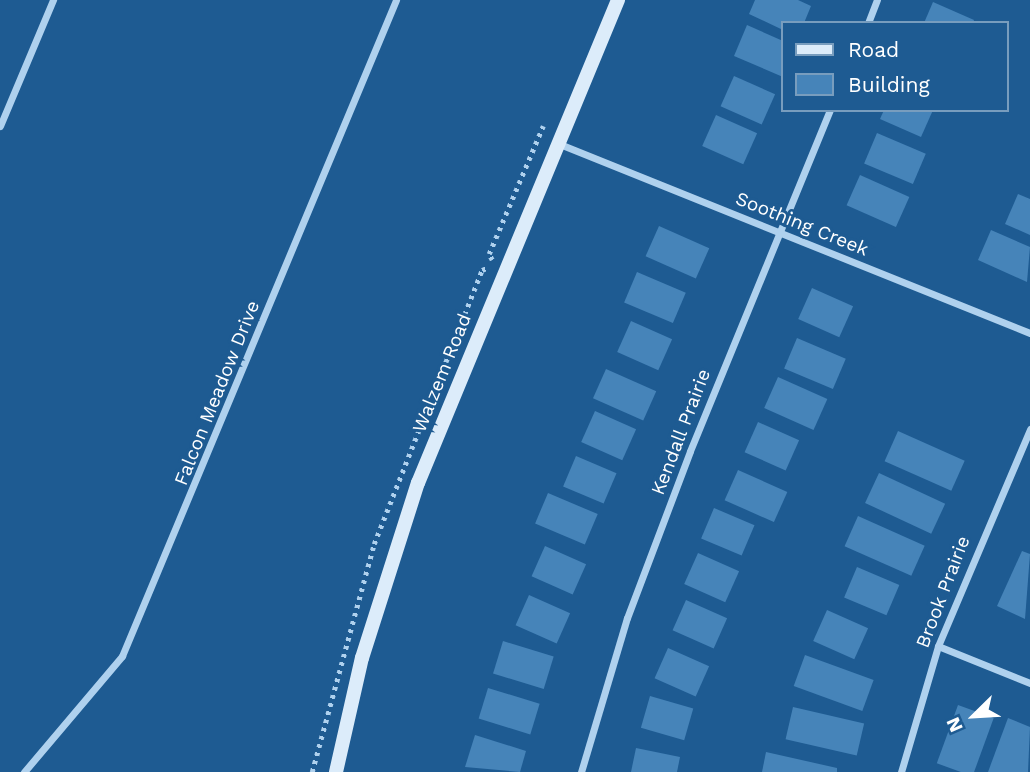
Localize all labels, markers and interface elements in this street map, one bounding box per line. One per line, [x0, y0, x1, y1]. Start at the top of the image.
legend [782, 21, 1009, 112]
text: Road [848, 37, 899, 62]
text: Building [848, 72, 930, 97]
street label: Soothing Creek [732, 187, 872, 261]
street label: Falcon Meadow Drive [169, 297, 265, 489]
street label: Walzem Road [408, 310, 476, 436]
street label: Kendall Prairie [646, 365, 716, 499]
street label: Brook Prairie [911, 533, 975, 651]
north arrow [939, 681, 1009, 751]
text: N [941, 714, 968, 736]

